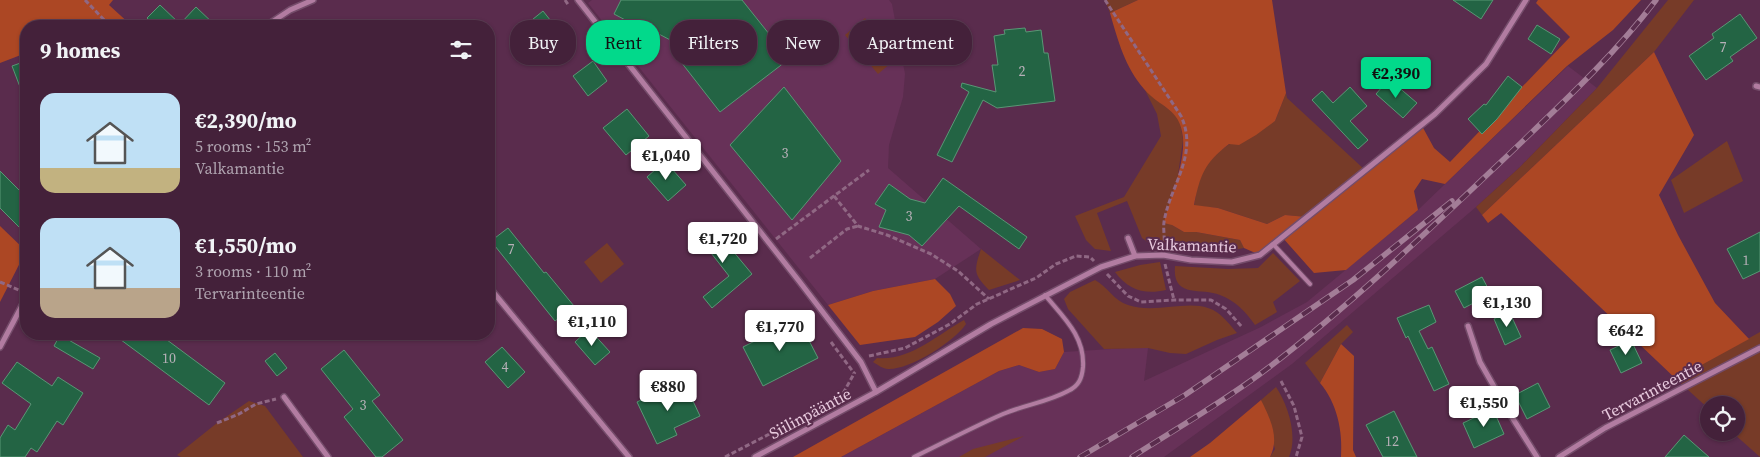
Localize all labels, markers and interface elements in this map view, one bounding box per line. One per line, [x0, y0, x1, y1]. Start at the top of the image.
chip: Buy [510, 20, 576, 65]
chip: Rent [586, 20, 660, 65]
chip: Filters [670, 20, 757, 65]
chip: New [767, 20, 839, 65]
chip: Apartment [849, 20, 972, 65]
text: 9 homes [40, 36, 120, 65]
icon: filters [447, 36, 475, 64]
house number: 7 [1720, 37, 1727, 57]
pin: €2,390 [1355, 56, 1437, 99]
house number: 2 [1019, 61, 1026, 81]
text: €2,390 [1372, 62, 1420, 84]
text: €2,390/mo [195, 106, 297, 135]
icon: home [80, 113, 140, 173]
text: 5 rooms · 153 m² [195, 135, 311, 157]
pin: €1,040 [625, 138, 707, 181]
house number: 3 [782, 143, 789, 163]
text: €1,040 [642, 144, 690, 166]
text: Valkamantie [195, 157, 284, 179]
house number: 3 [906, 206, 913, 226]
pin: €1,720 [682, 222, 764, 264]
text: €1,720 [699, 227, 747, 249]
text: €1,550/mo [195, 231, 297, 260]
street label: Valkamantie [1147, 232, 1237, 258]
icon: home [80, 238, 140, 298]
house number: 7 [508, 239, 515, 259]
house number: 1 [1743, 250, 1750, 270]
text: 3 rooms · 110 m² [195, 260, 311, 282]
text: Tervarinteentie [195, 282, 305, 304]
pin: €1,130 [1466, 286, 1548, 328]
text: €1,130 [1483, 291, 1531, 313]
pin: €1,110 [551, 304, 633, 347]
text: €1,110 [568, 310, 616, 332]
pin: €1,770 [739, 310, 821, 352]
pin: €642 [1596, 314, 1656, 356]
text: €1,770 [756, 315, 804, 337]
text: €642 [1609, 319, 1643, 341]
house number: 10 [162, 348, 176, 368]
street label: Tervarinteentie [1598, 354, 1706, 426]
house number: 4 [502, 357, 509, 377]
pin: €880 [638, 370, 698, 412]
text: €880 [651, 375, 685, 397]
street label: Siilinpääntie [765, 382, 855, 444]
pin: €1,550 [1443, 386, 1525, 428]
text: €1,550 [1460, 391, 1508, 413]
house number: 3 [360, 395, 367, 415]
map controls [1700, 396, 1745, 441]
button: locate [1700, 396, 1745, 441]
house number: 12 [1385, 431, 1399, 451]

